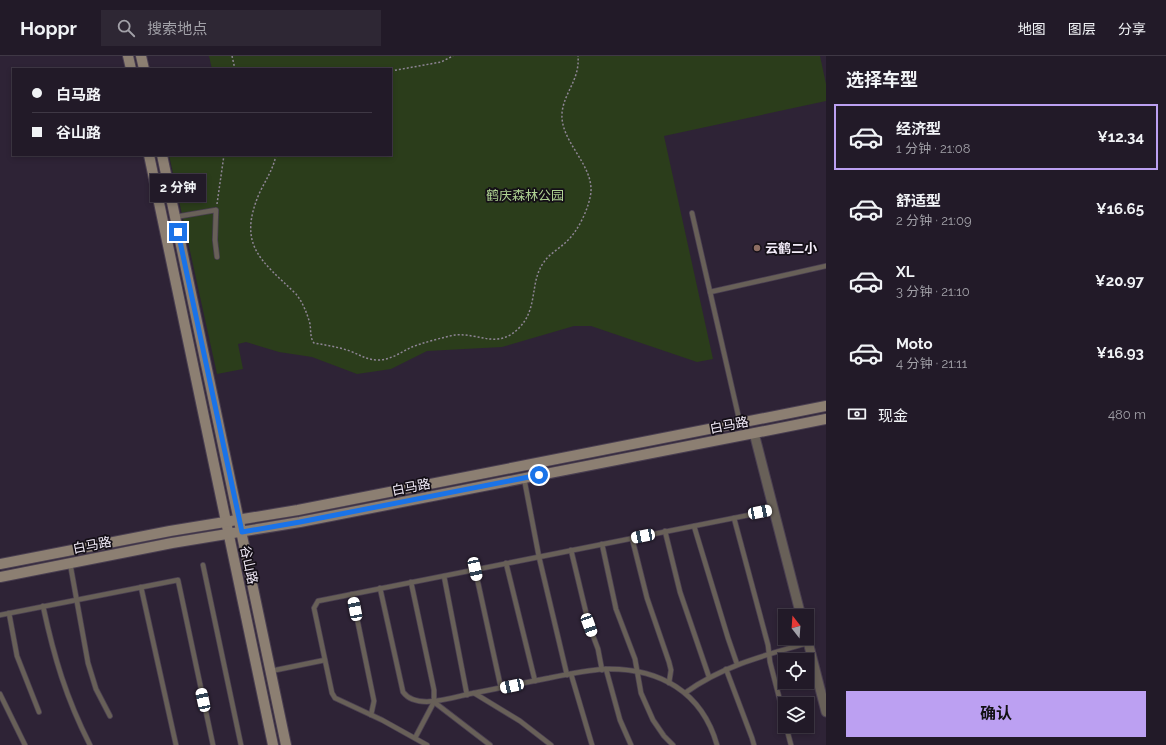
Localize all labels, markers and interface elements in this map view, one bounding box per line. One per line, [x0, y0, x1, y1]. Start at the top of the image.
search box [101, 10, 381, 46]
text: Hoppr [20, 17, 77, 39]
icon: search [115, 17, 137, 39]
text: 搜索地点 [147, 20, 207, 38]
text: 地图 [1018, 21, 1046, 37]
text: 图层 [1068, 21, 1096, 37]
text: 分享 [1118, 21, 1146, 37]
text: 选择车型 [846, 69, 918, 90]
text: 白马路 [56, 86, 101, 104]
icon: car [848, 119, 884, 155]
text: 经济型 [896, 120, 941, 138]
text: 谷山路 [56, 124, 101, 142]
text: ¥12.34 [1097, 128, 1144, 146]
text: 1 分钟 · 21:08 [896, 141, 970, 156]
callout: 2 分钟 [150, 174, 206, 202]
text: 2 分钟 [160, 180, 196, 195]
park label: 鹤庆森林公园 [486, 188, 564, 203]
icon: car [848, 191, 884, 227]
text: 舒适型 [896, 192, 941, 210]
text: ¥16.65 [1096, 200, 1144, 218]
text: 2 分钟 · 21:09 [896, 213, 972, 228]
route end [169, 223, 187, 241]
place label: 云鹤二小 [765, 241, 818, 256]
marker: 云鹤二小 [752, 243, 762, 253]
icon: car [848, 263, 884, 299]
text: XL [896, 263, 914, 281]
text: ¥20.97 [1095, 272, 1144, 290]
text: 3 分钟 · 21:10 [896, 284, 970, 299]
icon: car [848, 335, 884, 371]
text: Moto [896, 335, 933, 353]
text: ¥16.93 [1096, 344, 1144, 362]
text: 4 分钟 · 21:11 [896, 356, 967, 371]
icon: cash [846, 403, 868, 425]
text: 现金 [878, 407, 908, 425]
text: 480 m [1108, 407, 1146, 422]
street label: 白马路 [708, 414, 750, 436]
route start [530, 466, 548, 484]
street label: 白马路 [390, 476, 432, 498]
car [747, 504, 773, 520]
car [630, 528, 656, 544]
street label: 白马路 [71, 534, 113, 556]
street label: 谷山路 [238, 544, 260, 586]
car [467, 556, 483, 582]
car [347, 596, 363, 622]
north arrow [778, 609, 814, 645]
map controls [778, 609, 814, 733]
car [579, 612, 599, 638]
button: locate [778, 653, 814, 689]
car [499, 678, 525, 694]
car [195, 687, 211, 713]
button: 确认 [846, 691, 1146, 737]
button: layers [778, 697, 814, 733]

